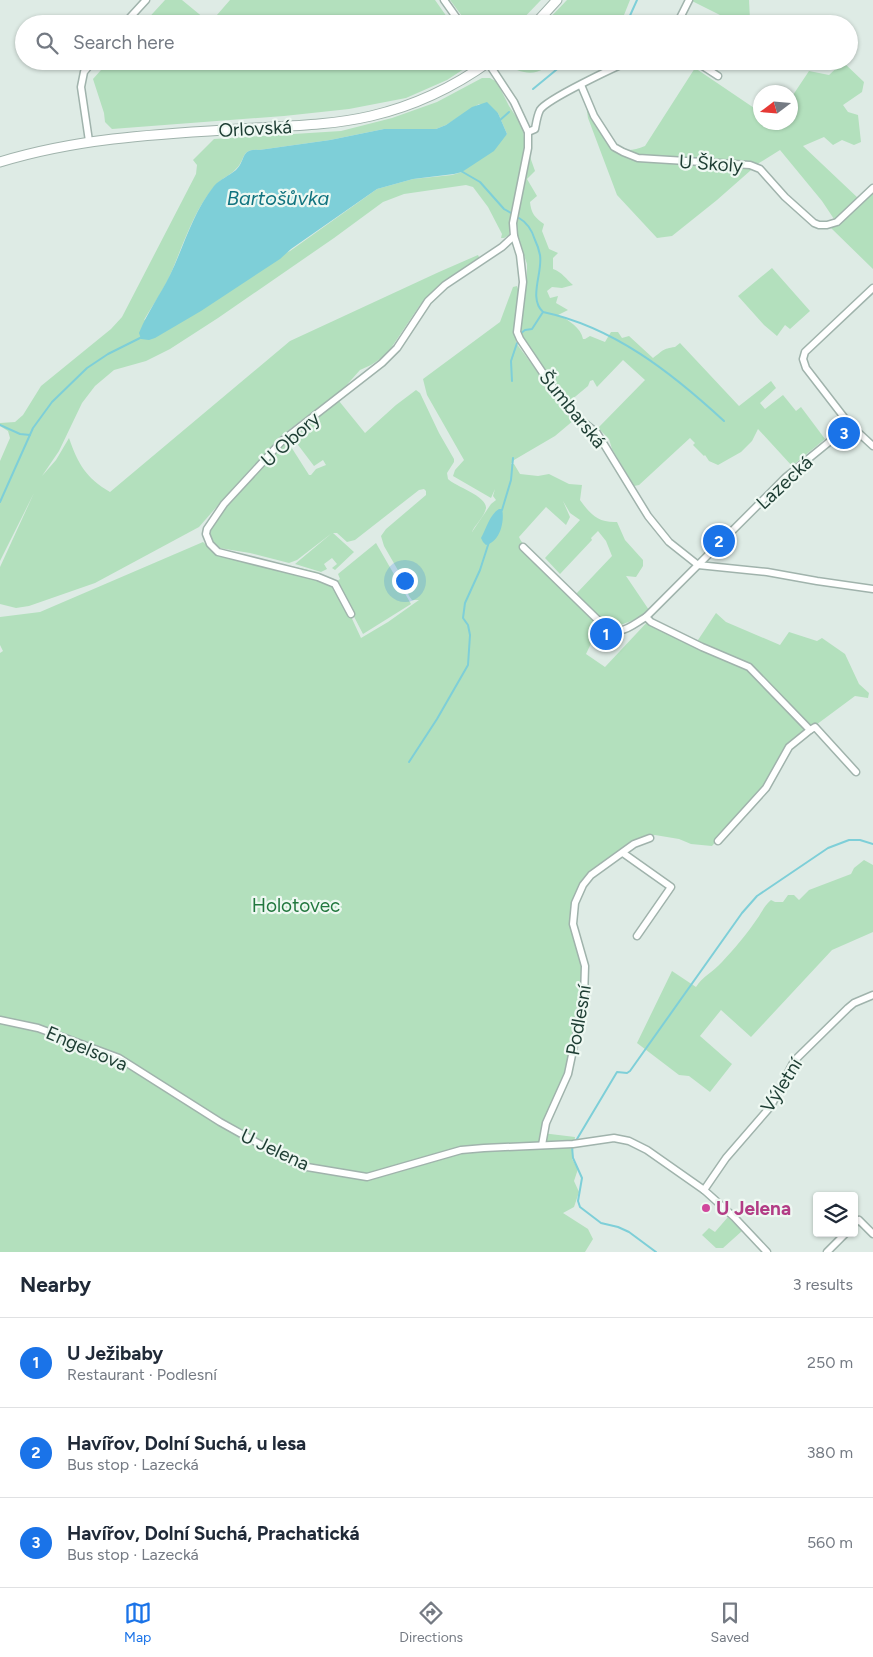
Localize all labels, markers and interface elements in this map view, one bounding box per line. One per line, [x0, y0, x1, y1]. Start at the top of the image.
search box [15, 15, 858, 70]
icon: search [33, 29, 61, 57]
text: Search here [73, 31, 175, 54]
north arrow [753, 85, 798, 130]
street label: Orlovská [218, 115, 292, 142]
street label: U Školy [678, 150, 744, 177]
water label: Bartošůvka [227, 186, 329, 210]
street label: Šumbarská [534, 366, 611, 453]
street label: U Obory [256, 407, 325, 472]
pin: 3 [828, 414, 860, 452]
street label: Lazecká [752, 451, 817, 514]
pin: 2 [703, 522, 735, 560]
your location [392, 568, 418, 594]
pin: 1 [590, 615, 622, 653]
park label: Holotovec [252, 894, 340, 917]
street label: Podlesní [561, 981, 596, 1057]
street label: Engelsova [42, 1021, 131, 1076]
street label: Výletní [756, 1052, 808, 1117]
street label: U Jelena [237, 1124, 313, 1175]
map controls [813, 1192, 858, 1237]
button: layers [813, 1192, 858, 1237]
place label: U Jelena [716, 1197, 791, 1220]
marker: U Jelena [700, 1202, 712, 1214]
text: Nearby [20, 1272, 91, 1297]
text: 3 results [793, 1275, 853, 1294]
text: U Ježibaby [67, 1342, 163, 1365]
text: 1 [33, 1353, 39, 1372]
text: 250 m [807, 1353, 853, 1372]
text: Restaurant · Podlesní [67, 1365, 217, 1384]
text: Havířov, Dolní Suchá, u lesa [67, 1432, 306, 1455]
text: 2 [31, 1443, 41, 1462]
text: 380 m [807, 1443, 853, 1462]
text: Bus stop · Lazecká [67, 1455, 199, 1474]
text: Havířov, Dolní Suchá, Prachatická [67, 1522, 360, 1545]
text: 3 [32, 1533, 40, 1552]
text: 560 m [807, 1533, 853, 1552]
text: Bus stop · Lazecká [67, 1545, 199, 1564]
tab: Map [124, 1599, 152, 1646]
tab: Directions [399, 1599, 463, 1646]
tab: Saved [711, 1599, 749, 1646]

